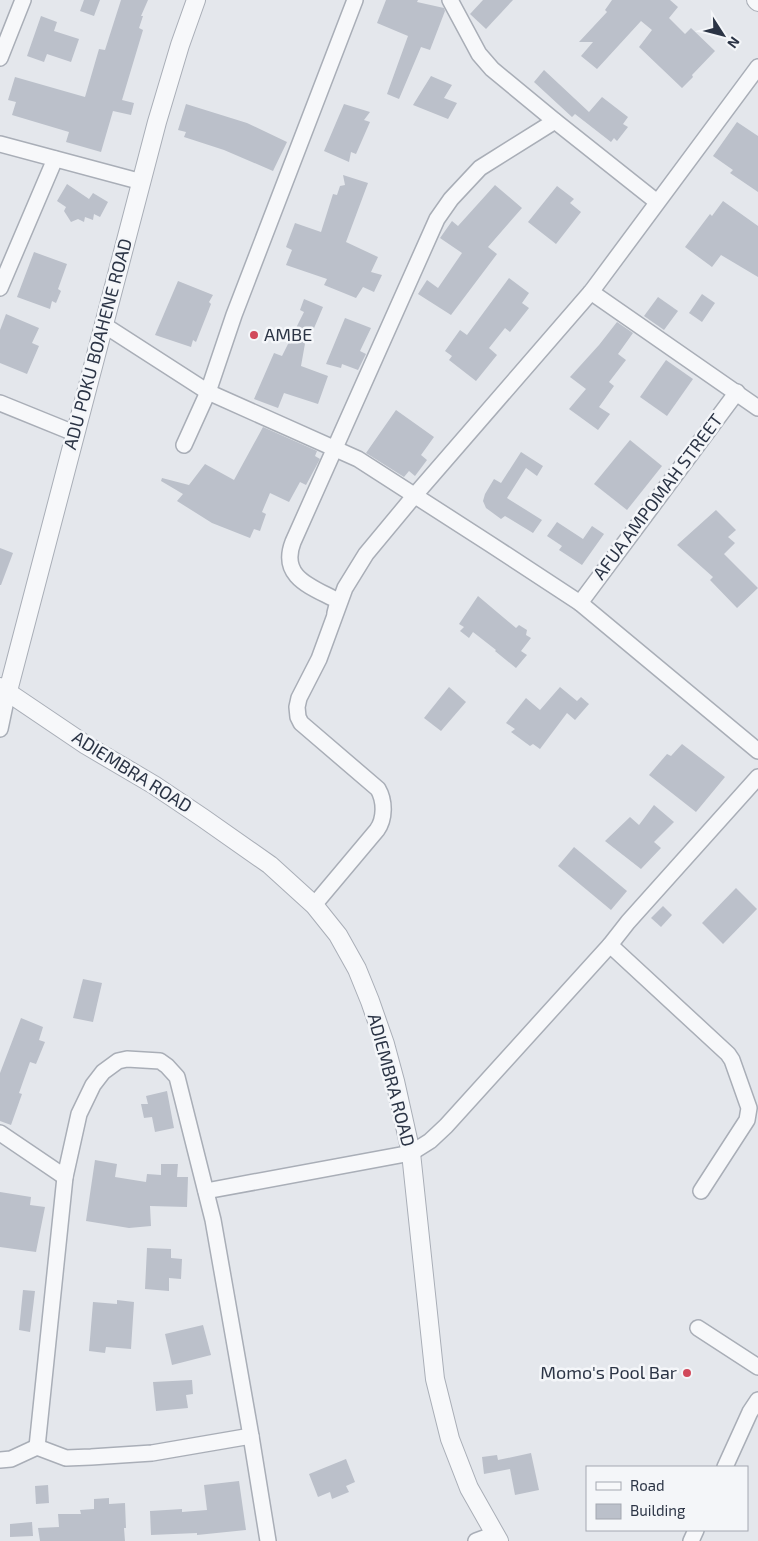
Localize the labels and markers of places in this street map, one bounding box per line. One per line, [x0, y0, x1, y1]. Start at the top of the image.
place label: AMBE [264, 323, 312, 345]
marker: AMBE [248, 329, 260, 341]
place label: Momo's Pool Bar [540, 1361, 677, 1383]
marker: Momo's Pool Bar [681, 1367, 693, 1379]

